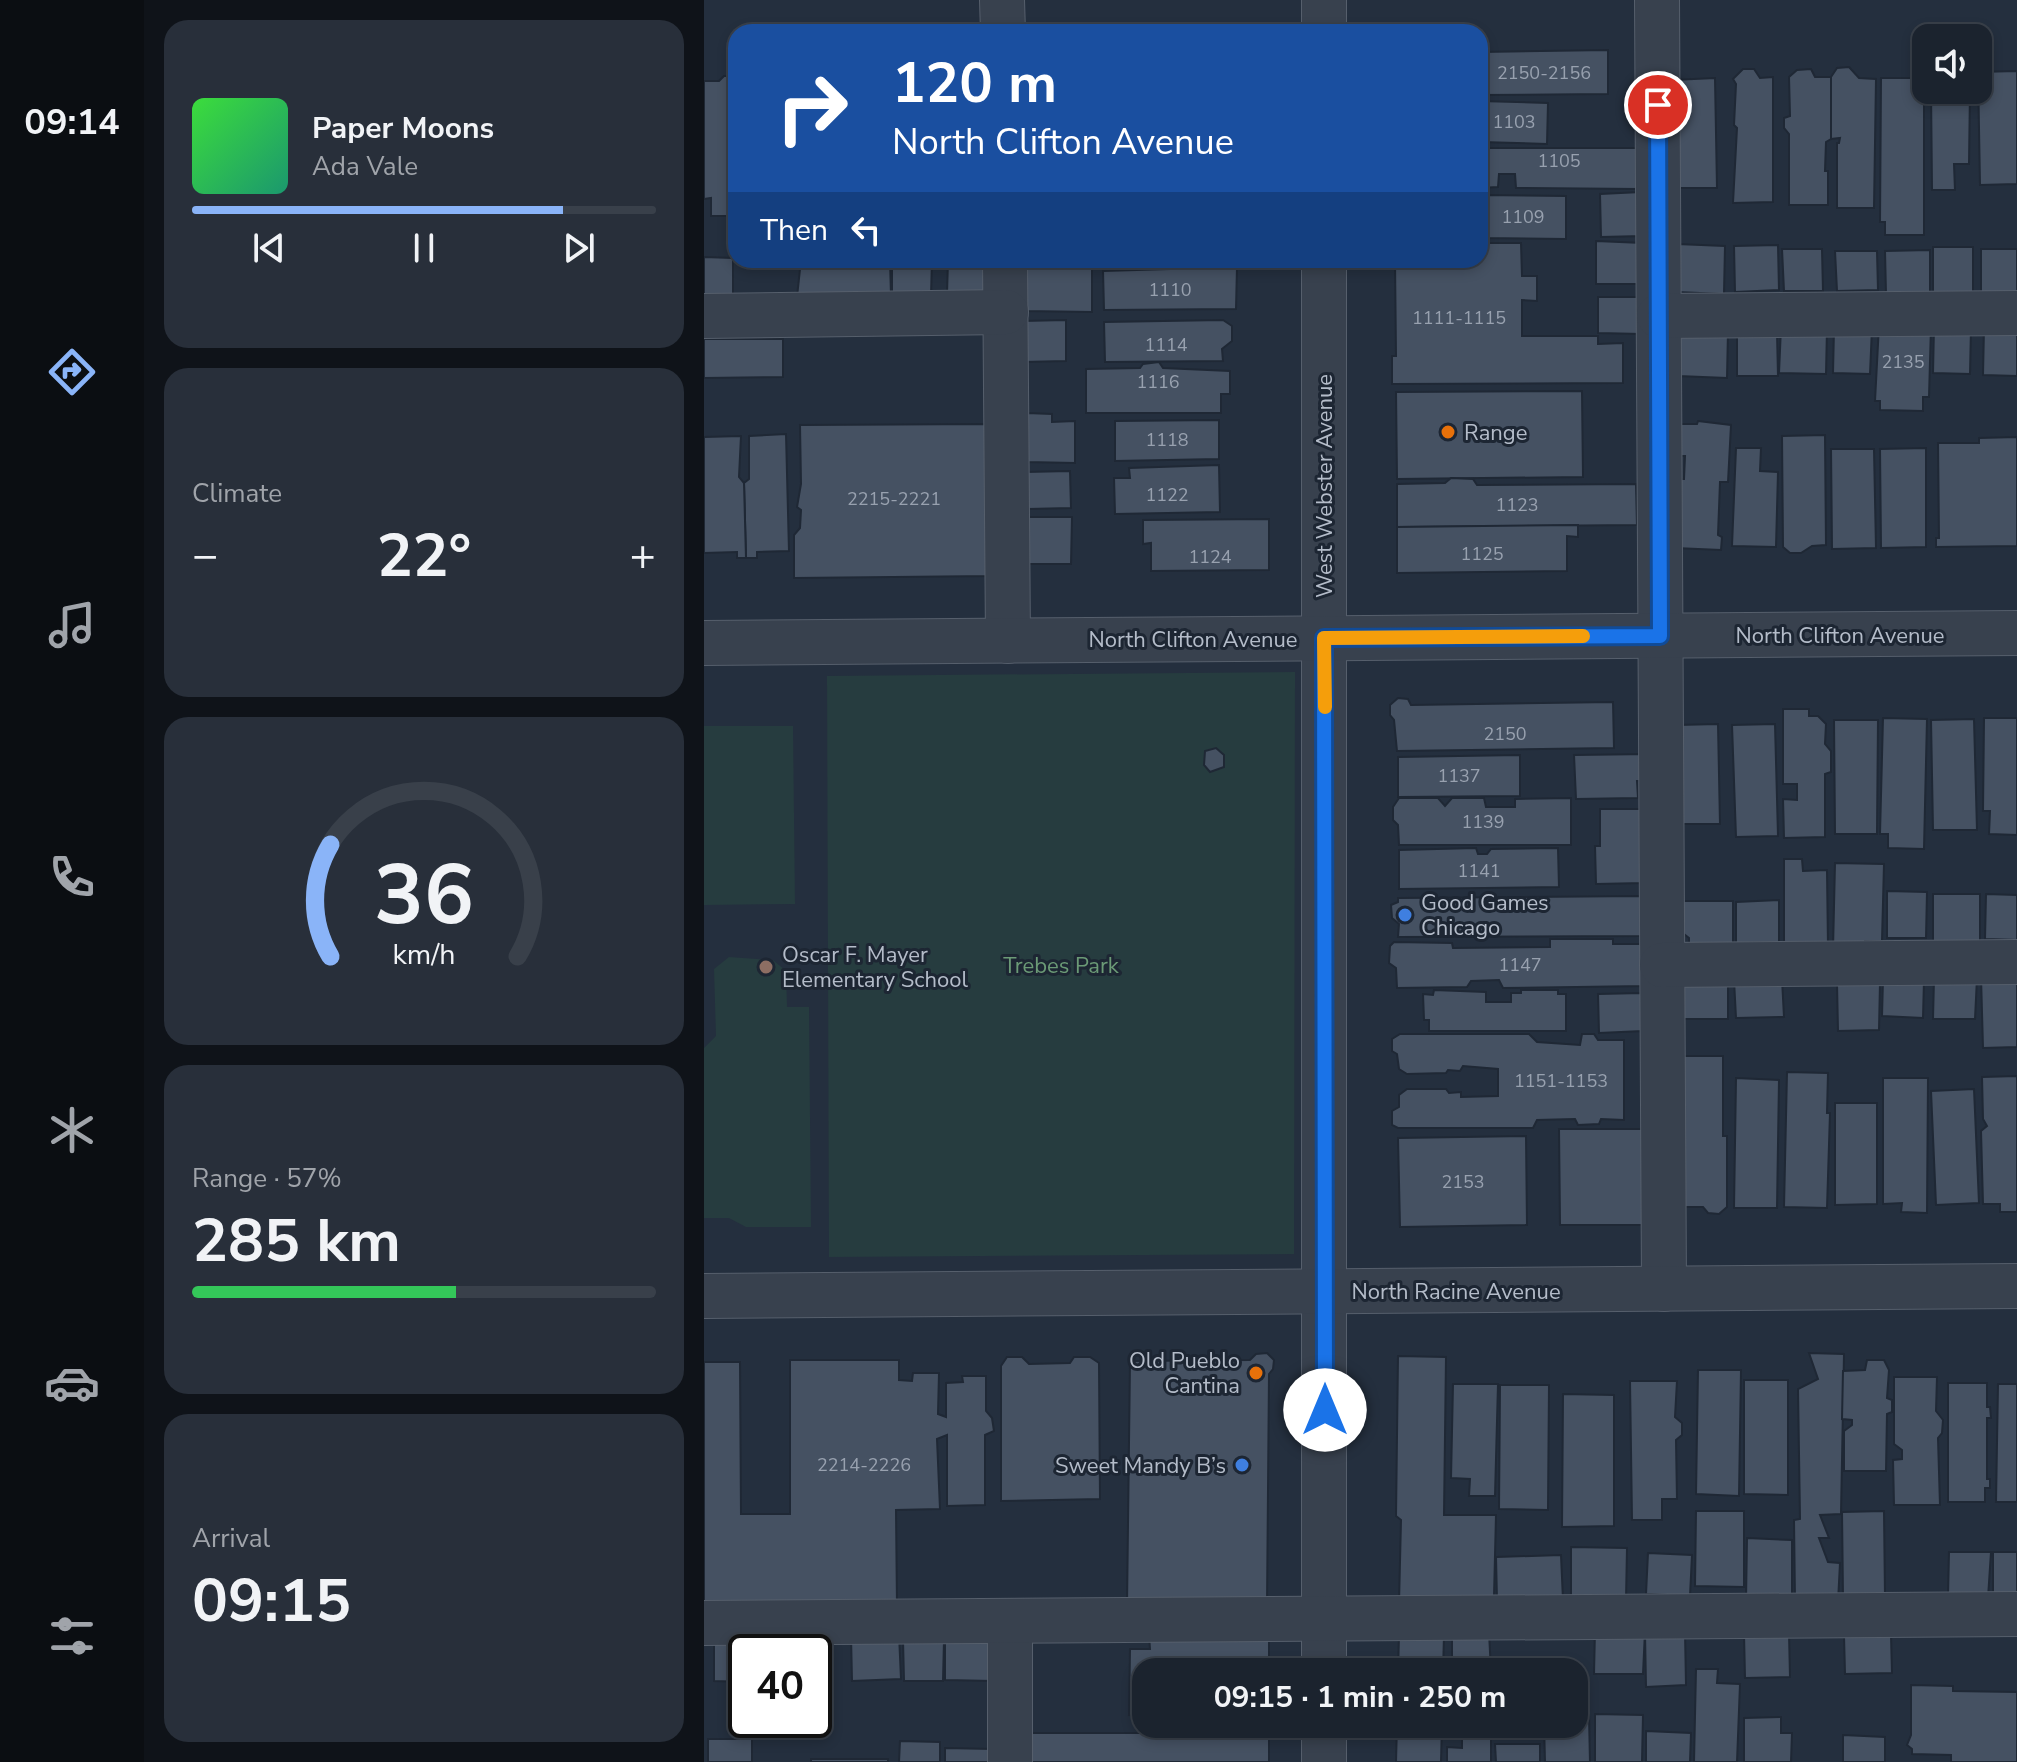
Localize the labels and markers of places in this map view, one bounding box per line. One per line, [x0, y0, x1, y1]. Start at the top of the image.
pin [1624, 71, 1692, 139]
place label: Range [1464, 418, 1527, 448]
marker: Range [1439, 423, 1457, 441]
place label: Good Games Chicago [1421, 888, 1549, 943]
marker: Good Games Chicago [1396, 906, 1414, 924]
place label: Oscar F. Mayer Elementary School [782, 940, 968, 995]
marker: Oscar F. Mayer Elementary School [757, 958, 775, 976]
place label: Old Pueblo Cantina [1129, 1346, 1240, 1401]
marker: Old Pueblo Cantina [1247, 1364, 1265, 1382]
place label: Sweet Mandy B’s [1055, 1451, 1226, 1481]
marker: Sweet Mandy B’s [1233, 1456, 1251, 1474]

